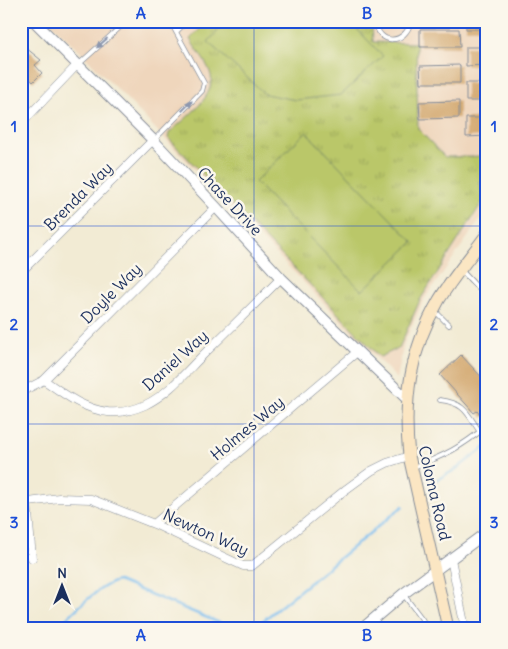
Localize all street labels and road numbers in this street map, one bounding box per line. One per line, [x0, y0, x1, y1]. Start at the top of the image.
street label: Brenda Way [39, 157, 117, 235]
street label: Chase Drive [193, 163, 267, 239]
street label: Doyle Way [76, 258, 146, 328]
street label: Daniel Way [138, 325, 212, 395]
street label: Holmes Way [206, 391, 288, 465]
street label: Coloma Road [414, 444, 456, 542]
street label: Newton Way [160, 504, 252, 560]

